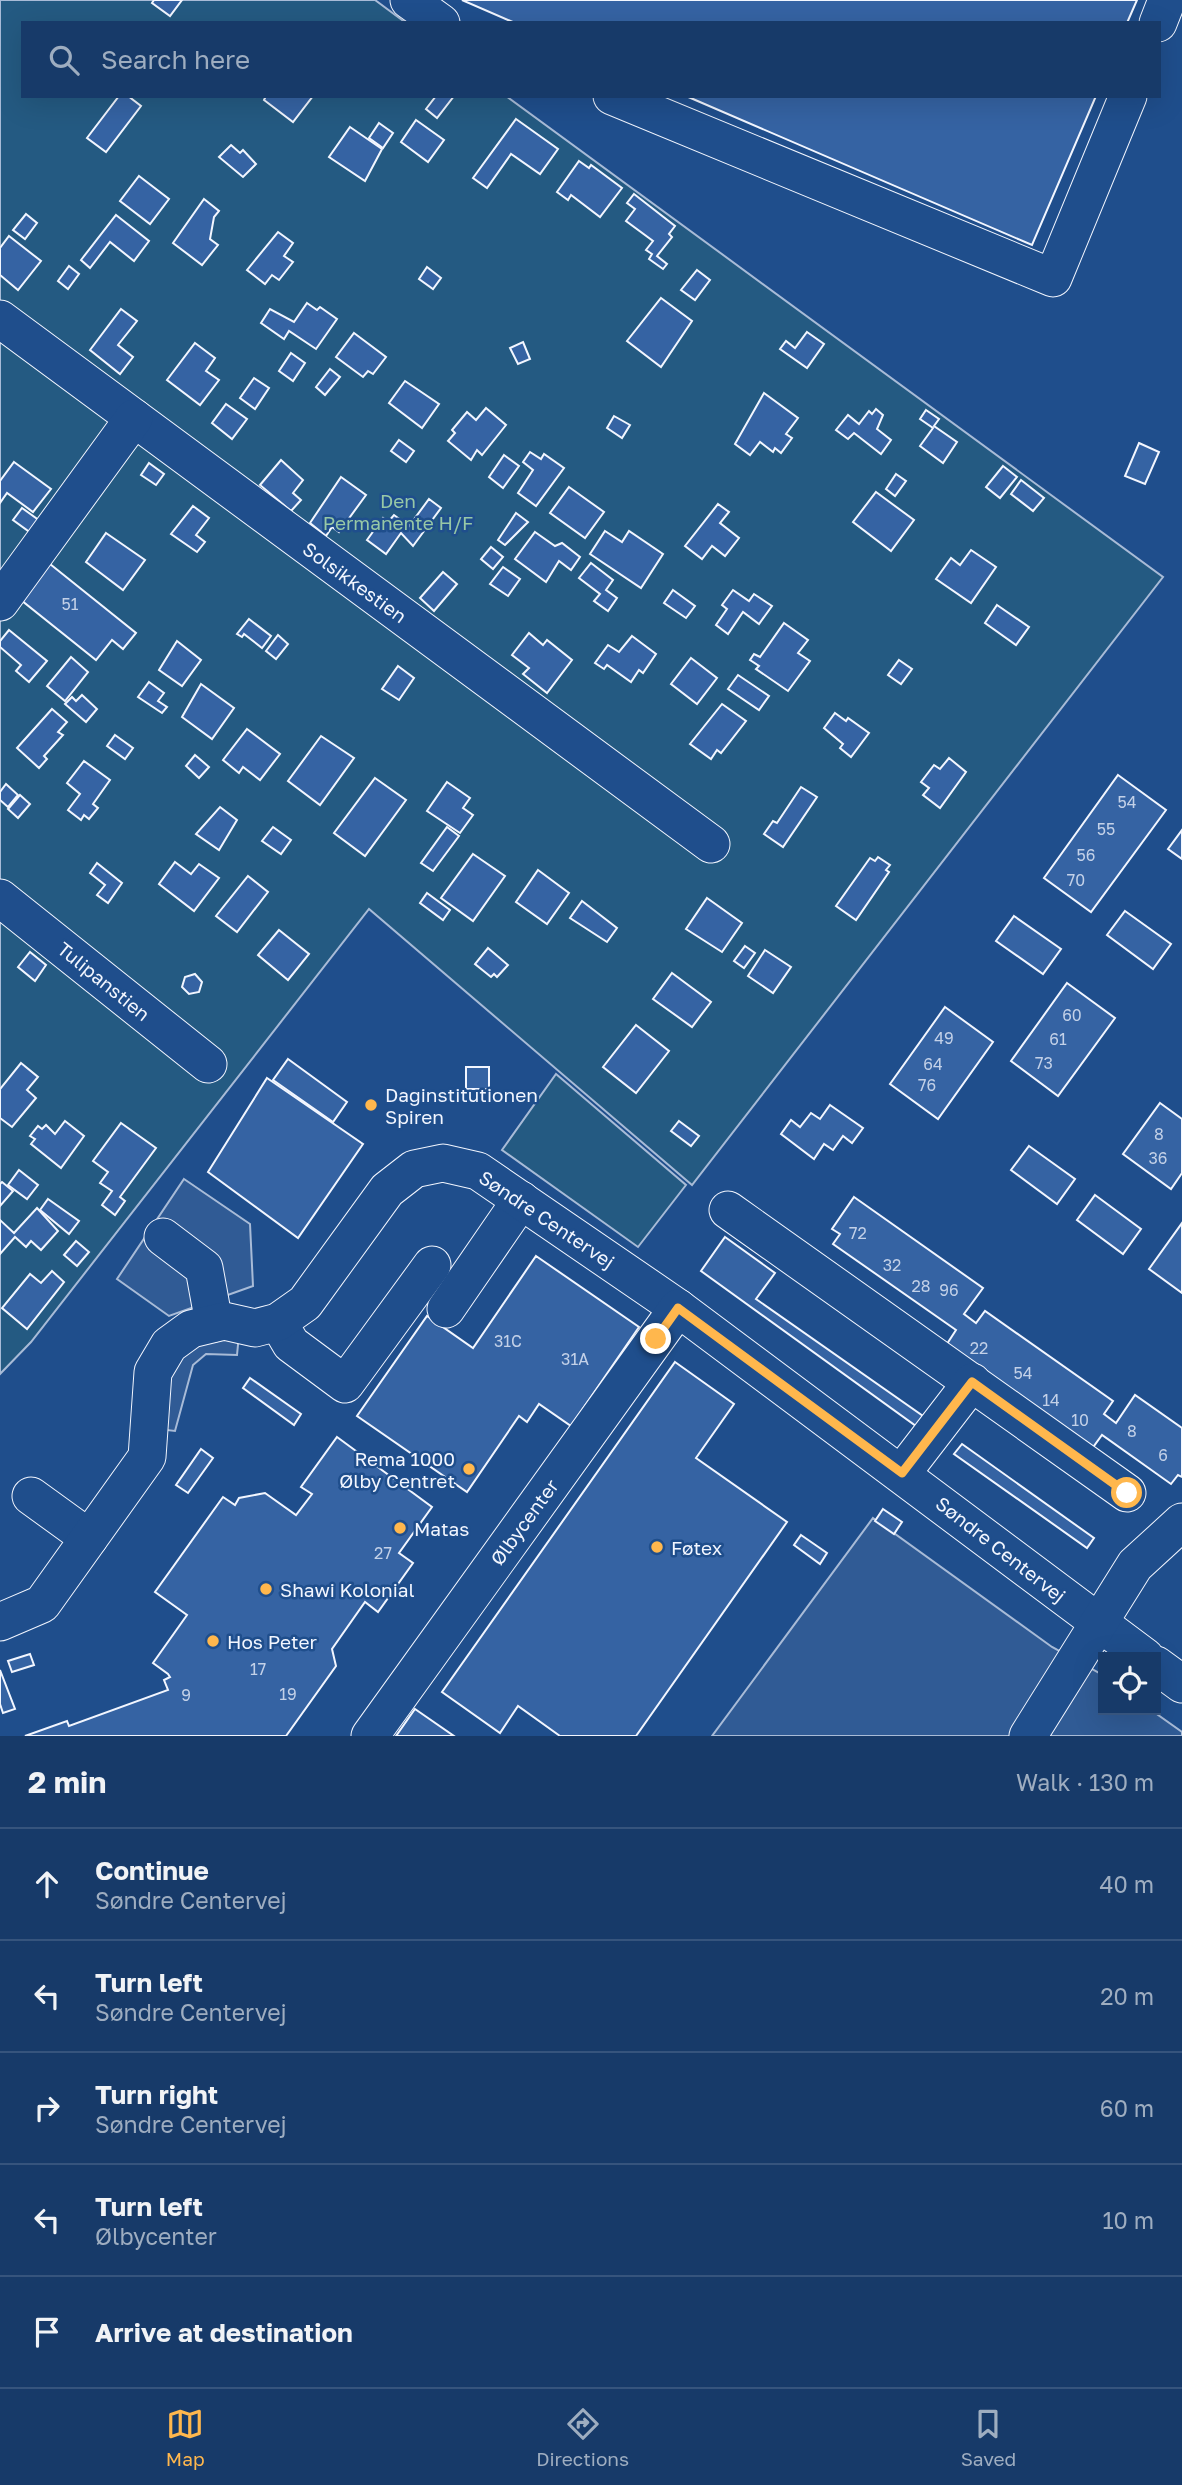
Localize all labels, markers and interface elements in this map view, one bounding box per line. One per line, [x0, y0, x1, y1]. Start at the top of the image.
search box [21, 21, 1161, 98]
icon: search [45, 41, 83, 79]
text: Search here [101, 44, 250, 75]
park label: Den Permanente H/F [323, 489, 473, 534]
street label: Solsikkestien [299, 537, 411, 627]
house number: 51 [61, 594, 79, 614]
house number: 54 [1117, 792, 1137, 812]
house number: 55 [1097, 819, 1115, 839]
house number: 56 [1077, 845, 1095, 865]
house number: 70 [1067, 870, 1085, 890]
street label: Tulipanstien [53, 937, 155, 1025]
house number: 60 [1062, 1005, 1082, 1025]
house number: 49 [934, 1028, 954, 1048]
house number: 61 [1049, 1029, 1067, 1049]
house number: 73 [1035, 1053, 1053, 1073]
house number: 64 [923, 1054, 943, 1074]
house number: 76 [918, 1075, 936, 1095]
place label: Daginstitutionen Spiren [385, 1083, 538, 1128]
marker: Daginstitutionen Spiren [363, 1097, 379, 1113]
house number: 8 [1154, 1124, 1164, 1144]
house number: 36 [1148, 1148, 1168, 1168]
street label: Søndre Centervej [475, 1165, 619, 1273]
house number: 72 [849, 1223, 867, 1243]
house number: 32 [883, 1255, 901, 1275]
house number: 28 [911, 1276, 931, 1296]
house number: 96 [939, 1280, 959, 1300]
route end [640, 1323, 671, 1354]
house number: 31C [494, 1331, 522, 1351]
house number: 22 [970, 1338, 988, 1358]
house number: 31A [561, 1349, 589, 1369]
house number: 54 [1013, 1363, 1033, 1383]
house number: 14 [1042, 1390, 1060, 1410]
house number: 10 [1071, 1410, 1089, 1430]
house number: 8 [1127, 1421, 1137, 1441]
house number: 6 [1158, 1445, 1168, 1465]
place label: Rema 1000 Ølby Centret [339, 1447, 455, 1492]
marker: Rema 1000 Ølby Centret [461, 1461, 477, 1477]
street label: Ølbycenter [485, 1474, 563, 1569]
route start [1111, 1477, 1142, 1508]
street label: Søndre Centervej [932, 1491, 1070, 1607]
place label: Matas [414, 1517, 469, 1540]
marker: Matas [392, 1520, 408, 1536]
place label: Føtex [671, 1536, 722, 1559]
marker: Føtex [649, 1539, 665, 1555]
house number: 27 [374, 1543, 392, 1563]
place label: Shawi Kolonial [280, 1578, 415, 1601]
marker: Shawi Kolonial [258, 1581, 274, 1597]
place label: Hos Peter [227, 1630, 318, 1653]
marker: Hos Peter [205, 1633, 221, 1649]
map controls [1098, 1652, 1161, 1715]
button: locate [1098, 1652, 1161, 1715]
house number: 17 [250, 1659, 266, 1679]
house number: 19 [279, 1684, 297, 1704]
house number: 9 [181, 1685, 191, 1705]
text: 2 min [28, 1764, 106, 1800]
text: Walk · 130 m [1016, 1768, 1154, 1796]
text: Continue [95, 1855, 209, 1886]
icon: ahead [28, 1865, 66, 1903]
text: 40 m [1100, 1870, 1154, 1898]
text: Søndre Centervej [95, 1886, 287, 1914]
text: Turn left [95, 1967, 203, 1998]
icon: left [28, 1977, 66, 2015]
text: 20 m [1100, 1982, 1154, 2010]
text: Søndre Centervej [95, 1998, 287, 2026]
text: Turn right [95, 2079, 218, 2110]
icon: right [28, 2089, 66, 2127]
text: 60 m [1100, 2094, 1154, 2122]
text: Søndre Centervej [95, 2110, 287, 2138]
text: Turn left [95, 2191, 203, 2222]
icon: left [28, 2201, 66, 2239]
text: 10 m [1102, 2206, 1154, 2234]
text: Ølbycenter [95, 2222, 217, 2250]
icon: arrive [28, 2313, 66, 2351]
text: Arrive at destination [95, 2317, 353, 2348]
tab: Map [166, 2405, 205, 2470]
tab: Directions [536, 2405, 629, 2470]
tab: Saved [961, 2405, 1016, 2470]

